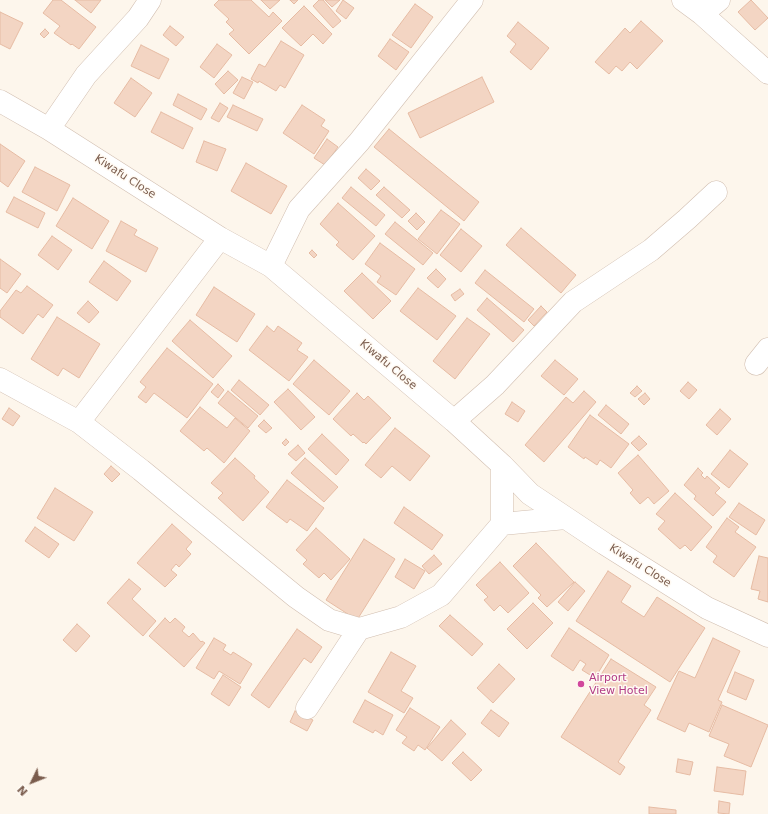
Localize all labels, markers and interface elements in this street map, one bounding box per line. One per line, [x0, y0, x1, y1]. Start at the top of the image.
street label: Kiwafu Close [92, 152, 158, 202]
street label: Kiwafu Close [357, 337, 419, 393]
street label: Kiwafu Close [607, 542, 673, 590]
place label: Airport View Hotel [589, 671, 648, 697]
marker: Airport View Hotel [576, 679, 586, 689]
north arrow [12, 762, 52, 802]
text: N [15, 783, 31, 798]

